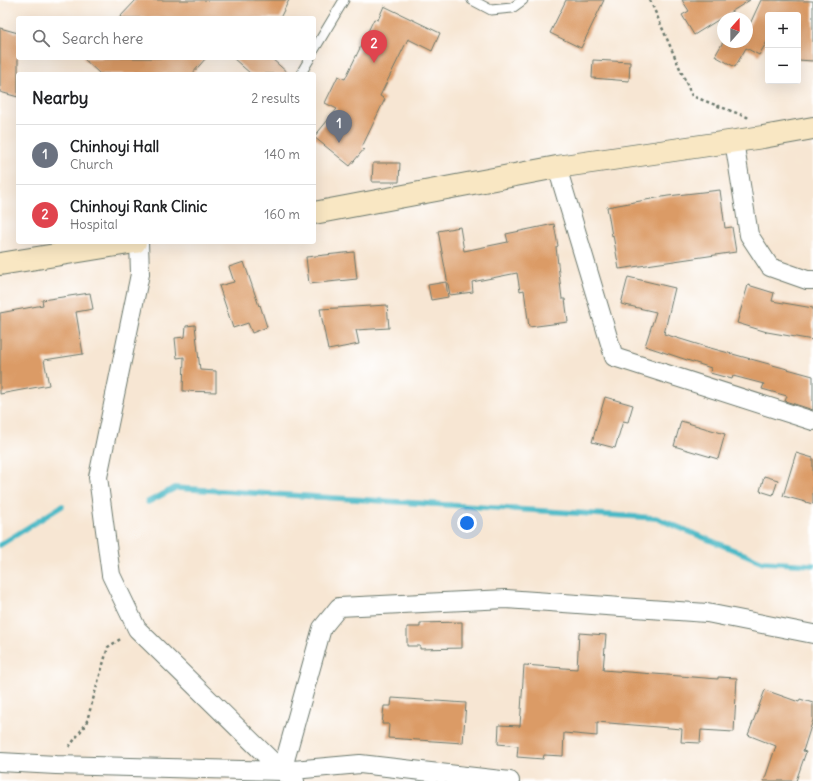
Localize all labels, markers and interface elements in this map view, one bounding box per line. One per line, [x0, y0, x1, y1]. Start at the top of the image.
north arrow [717, 12, 753, 48]
map controls [765, 12, 801, 84]
button: + [765, 12, 801, 48]
search box [16, 16, 316, 60]
icon: search [30, 27, 52, 49]
text: Search here [62, 29, 143, 48]
pin: 2 [361, 30, 387, 63]
button: − [765, 48, 801, 84]
text: Nearby [32, 87, 88, 109]
text: 2 results [251, 90, 300, 107]
pin: 1 [326, 110, 352, 143]
text: Chinhoyi Hall [70, 137, 159, 156]
text: 1 [42, 146, 48, 163]
text: 140 m [264, 146, 300, 163]
text: Church [70, 156, 113, 173]
text: Chinhoyi Rank Clinic [70, 197, 207, 216]
text: 2 [41, 206, 49, 223]
text: 160 m [264, 206, 300, 223]
text: Hospital [70, 216, 118, 233]
your location [457, 513, 477, 533]

